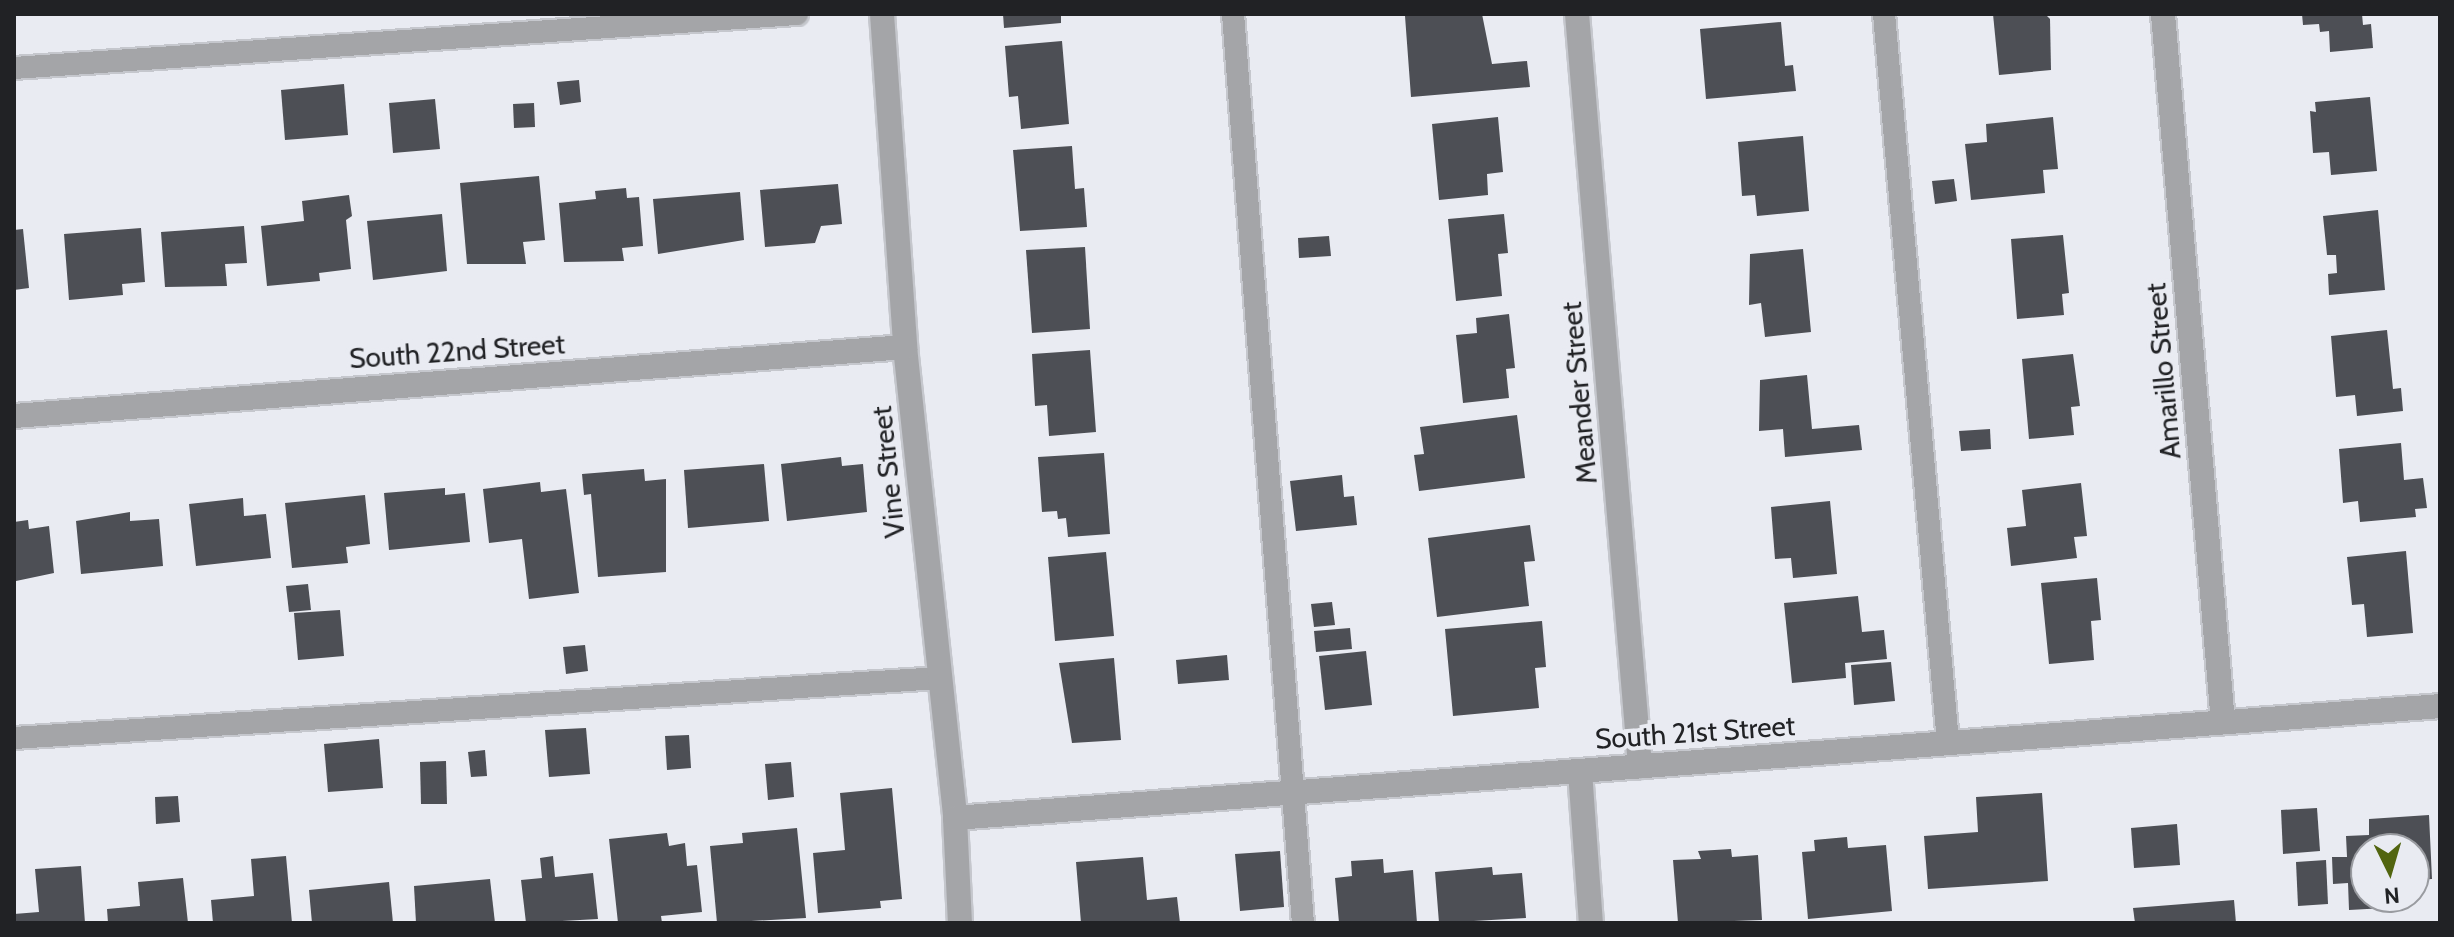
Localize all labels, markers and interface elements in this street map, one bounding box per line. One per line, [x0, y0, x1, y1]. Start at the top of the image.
street label: Amarillo Street [2139, 281, 2187, 461]
street label: Meander Street [1554, 300, 1604, 486]
street label: South 22nd Street [348, 327, 566, 375]
street label: Vine Street [864, 404, 912, 540]
street label: South 21st Street [1594, 708, 1796, 756]
north arrow [2350, 833, 2430, 913]
text: N [2383, 881, 2401, 910]

